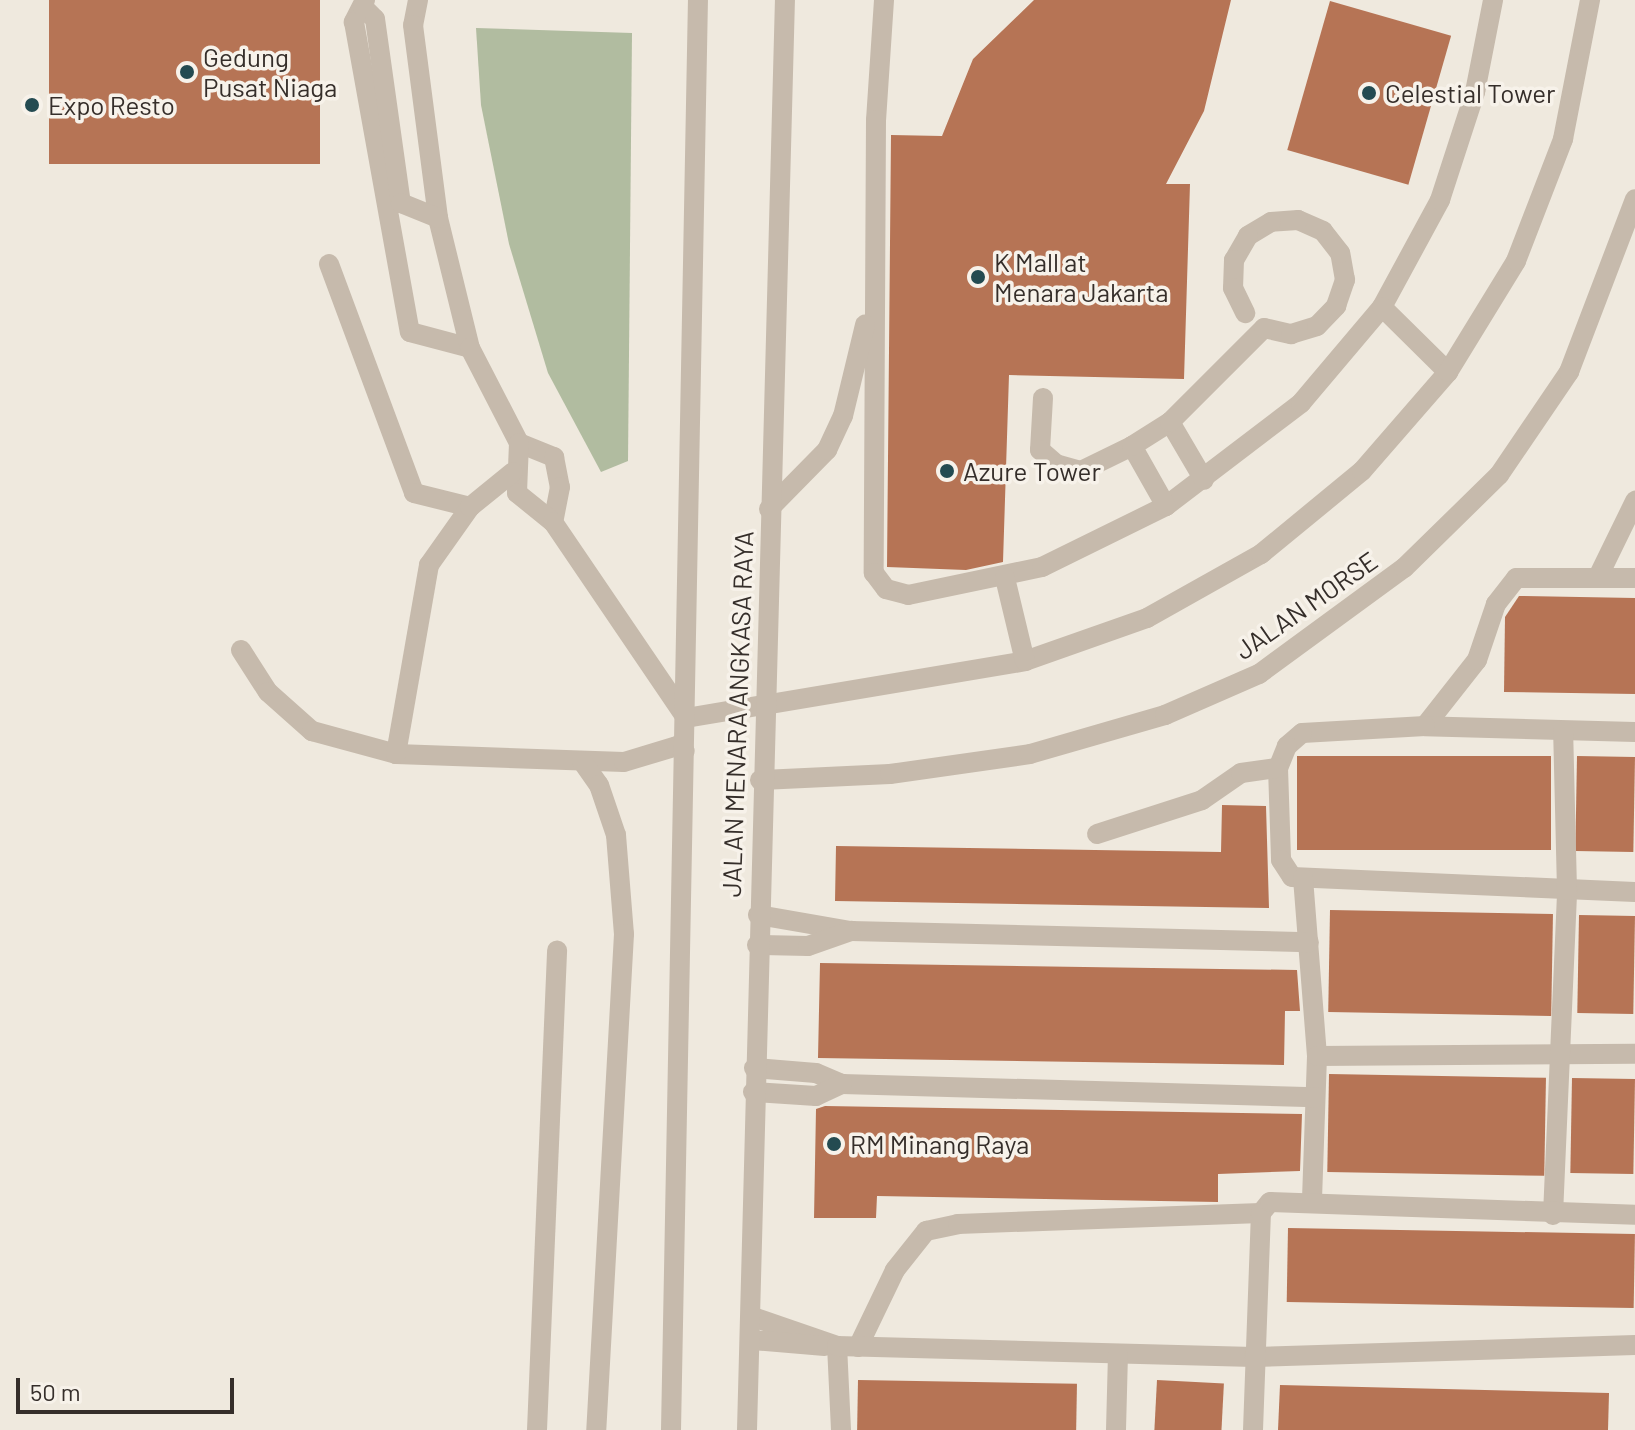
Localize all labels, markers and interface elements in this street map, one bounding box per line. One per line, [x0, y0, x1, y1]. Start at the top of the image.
place label: Gedung Pusat Niaga [203, 41, 337, 102]
marker: Gedung Pusat Niaga [178, 63, 196, 81]
place label: Celestial Tower [1385, 77, 1556, 109]
marker: Celestial Tower [1360, 84, 1378, 102]
place label: Expo Resto [48, 89, 175, 121]
marker: Expo Resto [23, 96, 41, 114]
place label: K Mall at Menara Jakarta [994, 246, 1169, 308]
marker: K Mall at Menara Jakarta [969, 268, 987, 286]
place label: Azure Tower [963, 455, 1101, 487]
marker: Azure Tower [938, 462, 956, 480]
street label: JALAN MENARA ANGKASA RAYA [715, 530, 759, 898]
street label: JALAN MORSE [1229, 544, 1383, 666]
place label: RM Minang Raya [850, 1128, 1029, 1160]
marker: RM Minang Raya [825, 1135, 843, 1153]
scale bar [20, 1362, 238, 1412]
text: 50 m [30, 1377, 81, 1406]

